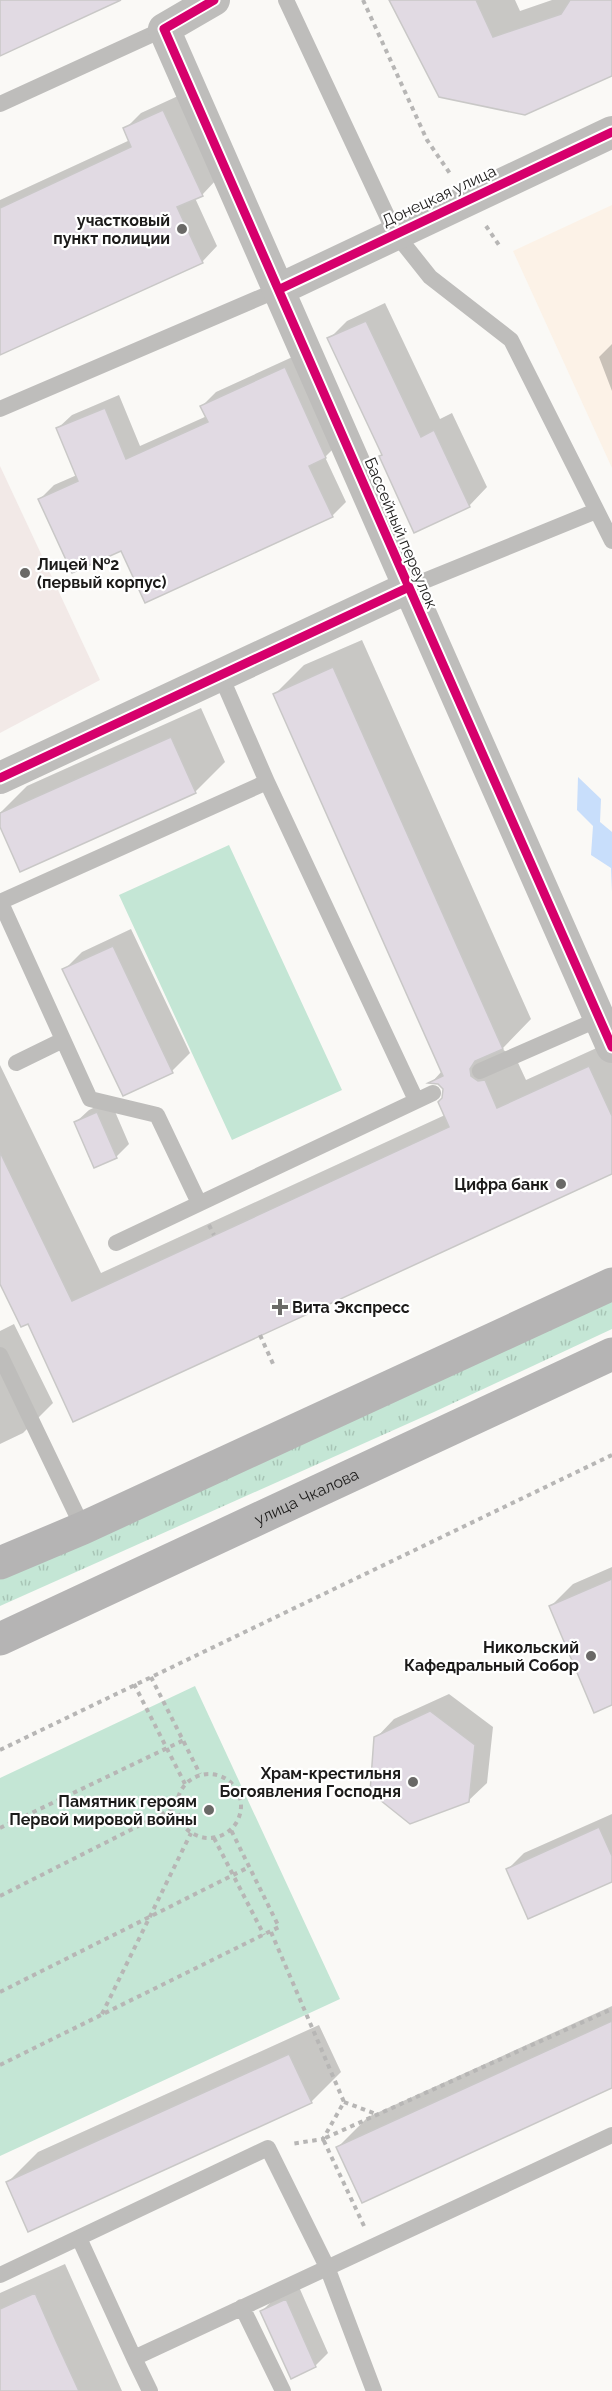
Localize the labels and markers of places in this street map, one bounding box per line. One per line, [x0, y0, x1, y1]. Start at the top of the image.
place label: участковый пункт полиции [53, 211, 170, 248]
marker: участковый пункт полиции [175, 222, 189, 236]
place label: Лицей №2 (первый корпус) [37, 555, 167, 592]
marker: Лицей №2 (первый корпус) [18, 566, 32, 580]
place label: Цифра банк [454, 1175, 549, 1194]
marker: Цифра банк [554, 1177, 568, 1191]
place label: Вита Экспресс [292, 1298, 410, 1317]
marker: Вита Экспресс [273, 1300, 287, 1314]
place label: Никольский Кафедральный Собор [404, 1638, 579, 1675]
marker: Никольский Кафедральный Собор [584, 1649, 598, 1663]
place label: Храм-крестильня Богоявления Господня [220, 1764, 401, 1801]
marker: Храм-крестильня Богоявления Господня [406, 1775, 420, 1789]
place label: Памятник героям Первой мировой войны [9, 1792, 197, 1829]
marker: Памятник героям Первой мировой войны [202, 1803, 216, 1817]

